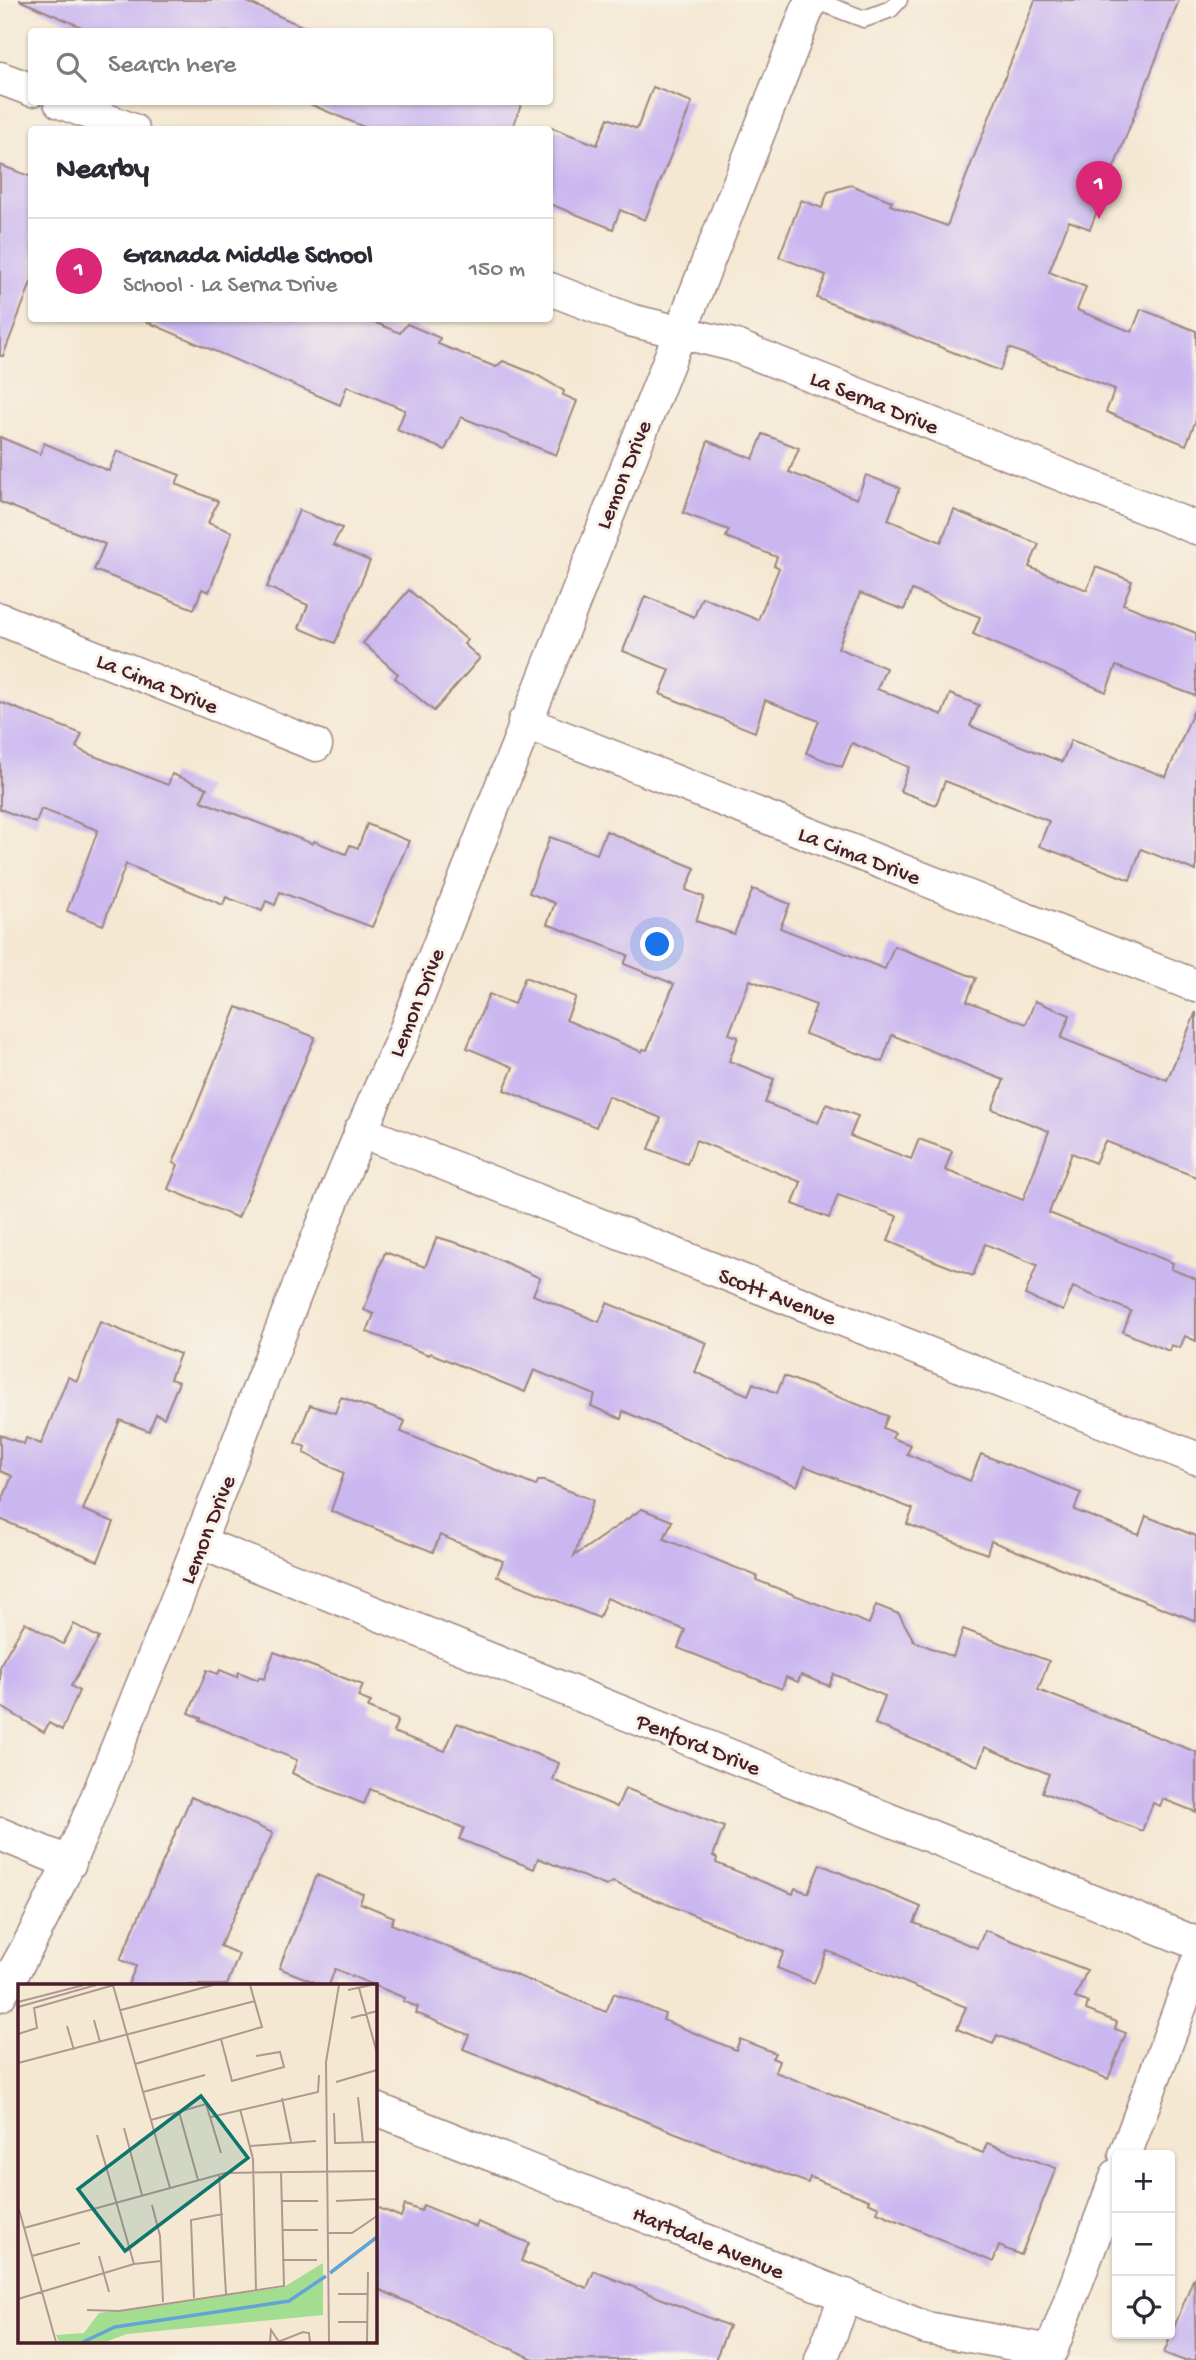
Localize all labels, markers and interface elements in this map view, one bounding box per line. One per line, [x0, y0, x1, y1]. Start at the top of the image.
search box [28, 28, 553, 105]
icon: search [52, 48, 90, 86]
text: Search here [108, 51, 236, 82]
text: Nearby [56, 154, 149, 189]
pin: 1 [1076, 161, 1122, 219]
text: Granada Middle School [123, 242, 373, 273]
text: 1 [74, 257, 84, 284]
text: 150 m [469, 257, 525, 284]
text: School · La Serna Drive [123, 273, 338, 300]
street label: La Serna Drive [805, 366, 943, 443]
street label: Lemon Drive [591, 416, 660, 534]
street label: La Cima Drive [92, 649, 222, 722]
street label: La Cima Drive [794, 822, 925, 893]
your location [640, 927, 674, 961]
street label: Lemon Drive [384, 944, 453, 1062]
street label: Scott Avenue [714, 1263, 840, 1333]
street label: Lemon Drive [175, 1471, 244, 1589]
street label: Penford Drive [631, 1709, 765, 1784]
inset map [18, 1984, 376, 2342]
map controls [1112, 2150, 1175, 2339]
button: + [1112, 2150, 1175, 2213]
street label: Hartdale Avenue [628, 2202, 789, 2287]
button: − [1112, 2213, 1175, 2276]
button: locate [1112, 2276, 1175, 2339]

